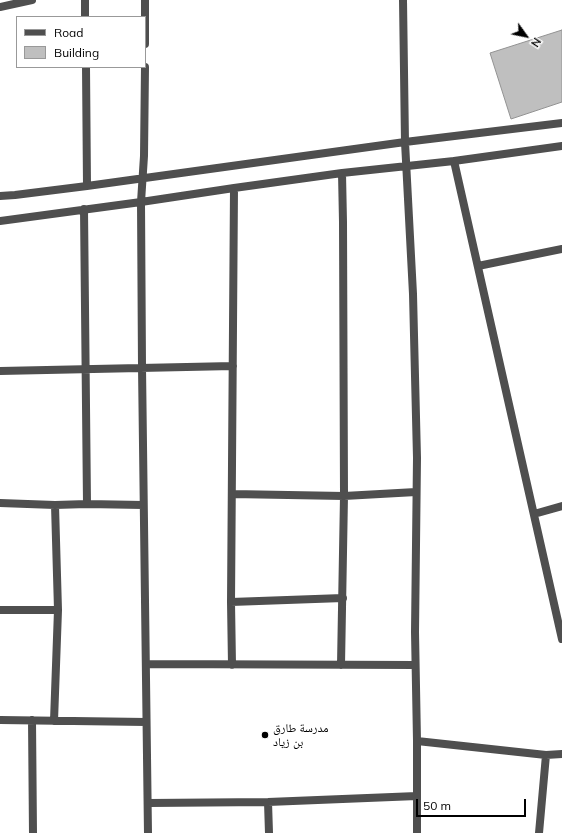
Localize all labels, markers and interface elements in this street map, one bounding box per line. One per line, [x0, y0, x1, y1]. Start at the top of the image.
legend [16, 16, 146, 68]
north arrow [506, 16, 546, 56]
text: Road [54, 25, 83, 40]
text: N [528, 35, 544, 50]
text: Building [54, 45, 99, 60]
place label: مدرسة طارق بن زياد [273, 721, 329, 749]
marker: مدرسة طارق بن زياد [260, 730, 270, 740]
scale bar [418, 791, 528, 817]
text: 50 m [423, 798, 451, 813]

